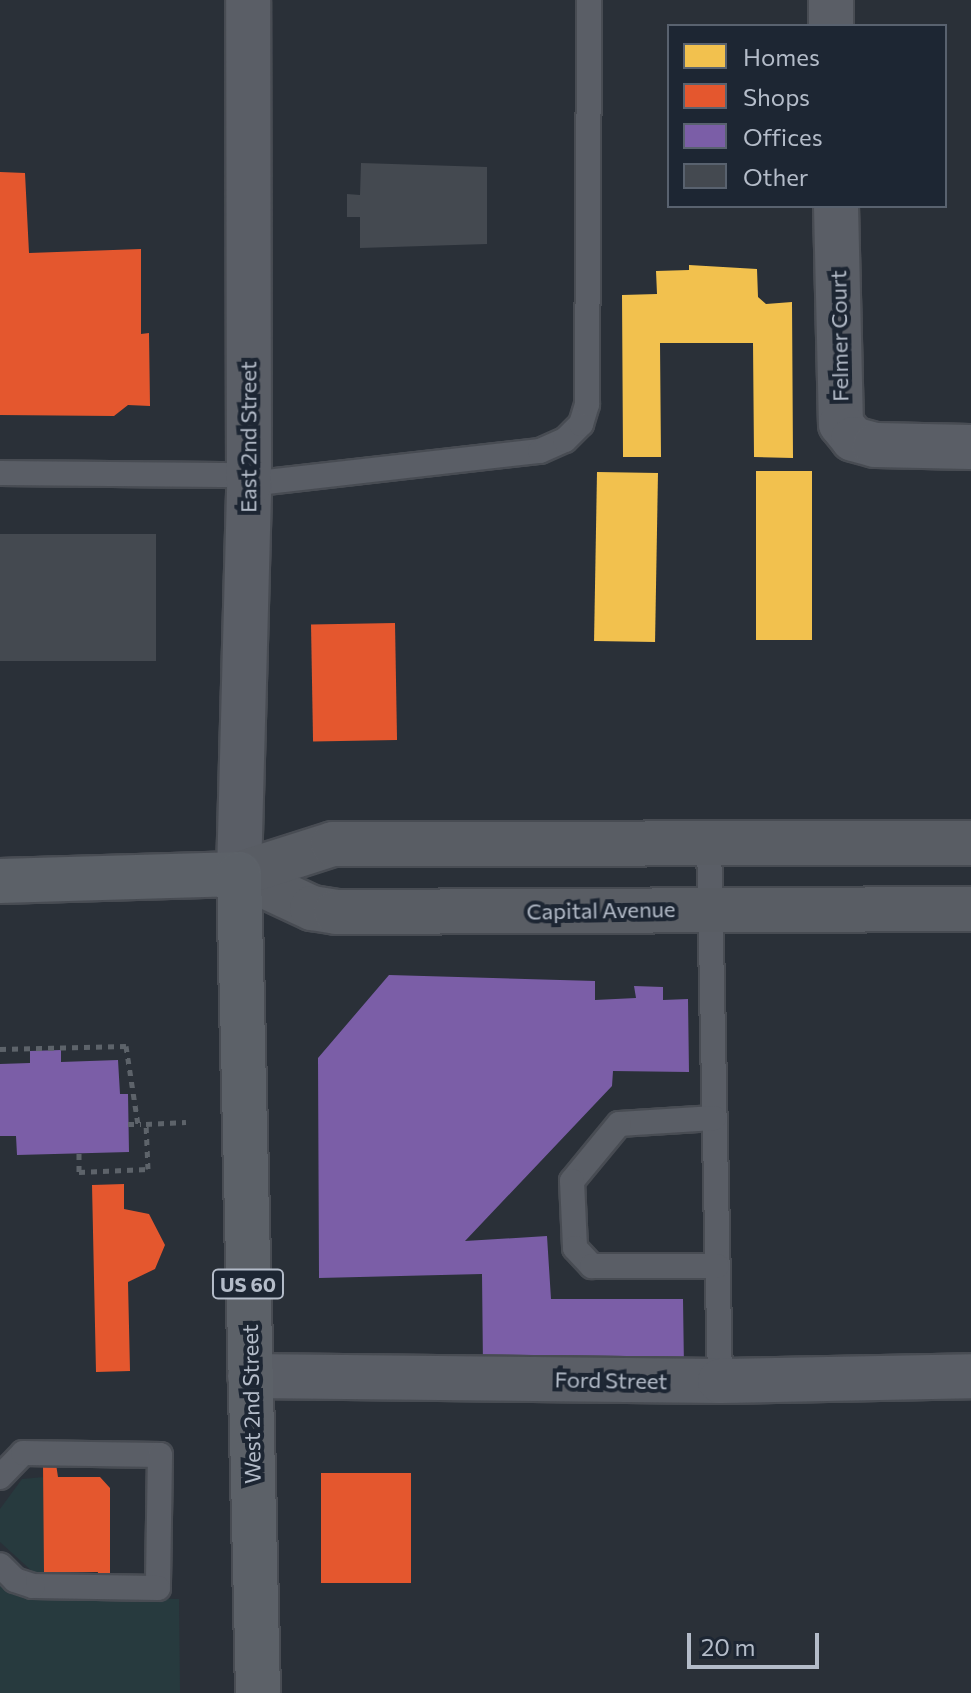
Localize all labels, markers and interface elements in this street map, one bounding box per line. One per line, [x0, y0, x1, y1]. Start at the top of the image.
legend [667, 24, 947, 208]
text: Homes [743, 42, 820, 71]
text: Shops [743, 82, 810, 111]
text: Offices [743, 122, 823, 151]
text: Other [743, 162, 808, 191]
street label: Felmer Court [825, 270, 853, 402]
street label: East 2nd Street [235, 361, 261, 513]
street label: Capital Avenue [526, 896, 676, 924]
road number: US 60 [210, 1268, 286, 1300]
street label: West 2nd Street [236, 1324, 266, 1484]
street label: Ford Street [554, 1366, 668, 1394]
scale bar [691, 1617, 823, 1667]
text: 20 m [701, 1632, 755, 1661]

